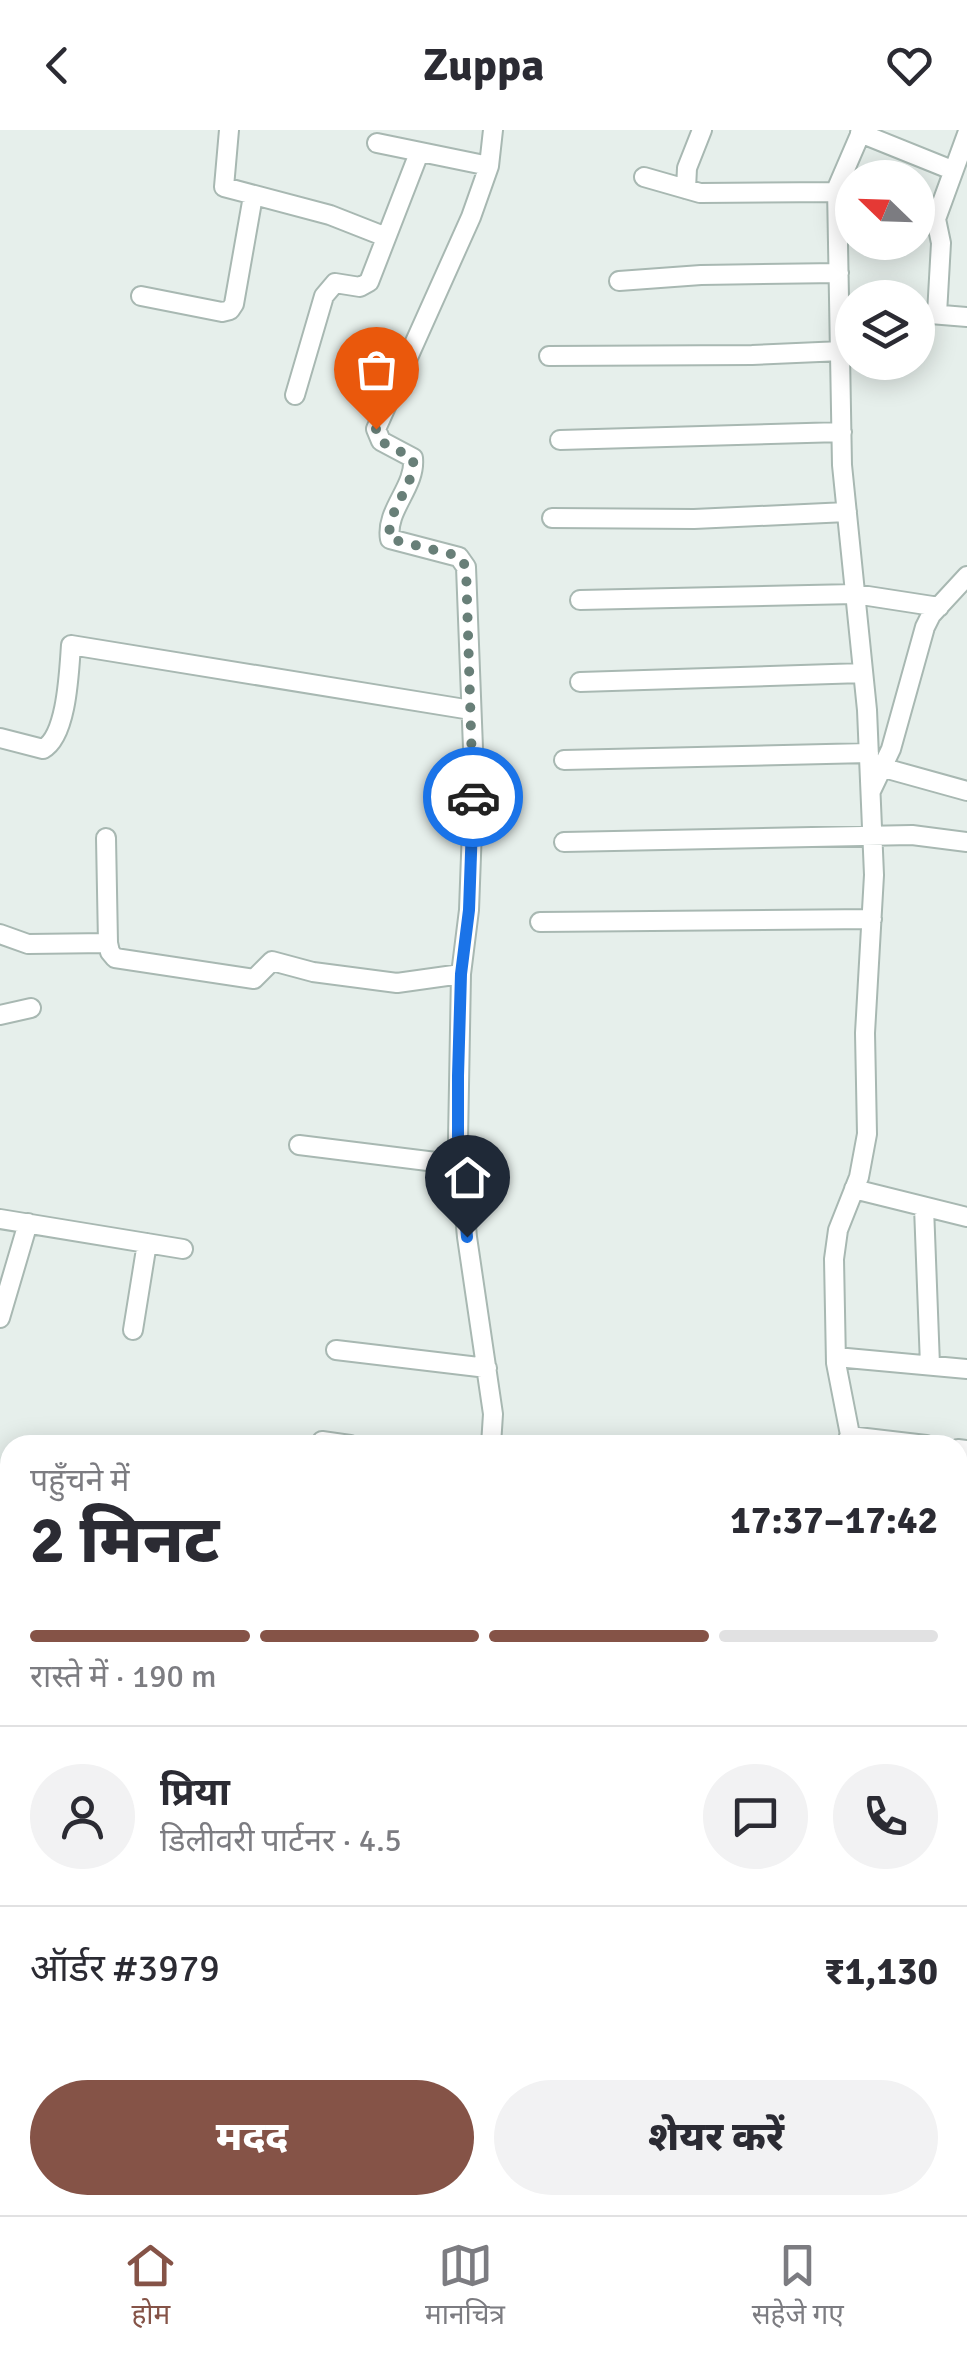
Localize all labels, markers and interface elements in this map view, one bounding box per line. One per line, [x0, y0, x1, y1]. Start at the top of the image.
icon: back [30, 38, 85, 93]
text: Zuppa [423, 38, 544, 93]
icon: heart [882, 38, 937, 93]
north arrow [835, 160, 935, 260]
map controls [835, 160, 935, 380]
button: layers [835, 280, 935, 380]
pin [334, 327, 419, 430]
icon: bag [349, 342, 404, 397]
courier [423, 747, 523, 847]
icon: car [446, 770, 501, 825]
pin [425, 1135, 510, 1238]
icon: home [440, 1150, 495, 1205]
text: पहुँचने में [30, 1461, 129, 1500]
text: 17:37–17:42 [730, 1497, 938, 1544]
text: 2 मिनट [30, 1501, 219, 1581]
text: रास्ते में · 190 m [30, 1657, 216, 1696]
button: person [30, 1764, 135, 1869]
button: chat [703, 1764, 808, 1869]
button: phone [833, 1764, 938, 1869]
text: प्रिया [160, 1769, 230, 1816]
text: डिलीवरी पार्टनर · 4.5 [160, 1821, 402, 1860]
text: ऑर्डर #3979 [30, 1945, 220, 1992]
text: ₹1,130 [824, 1948, 938, 1995]
button: मदद [30, 2080, 474, 2195]
button: शेयर करें [494, 2080, 938, 2195]
tab: होम [123, 2238, 178, 2335]
tab: मानचित्र [425, 2238, 505, 2335]
tab: सहेजे गए [752, 2238, 844, 2335]

